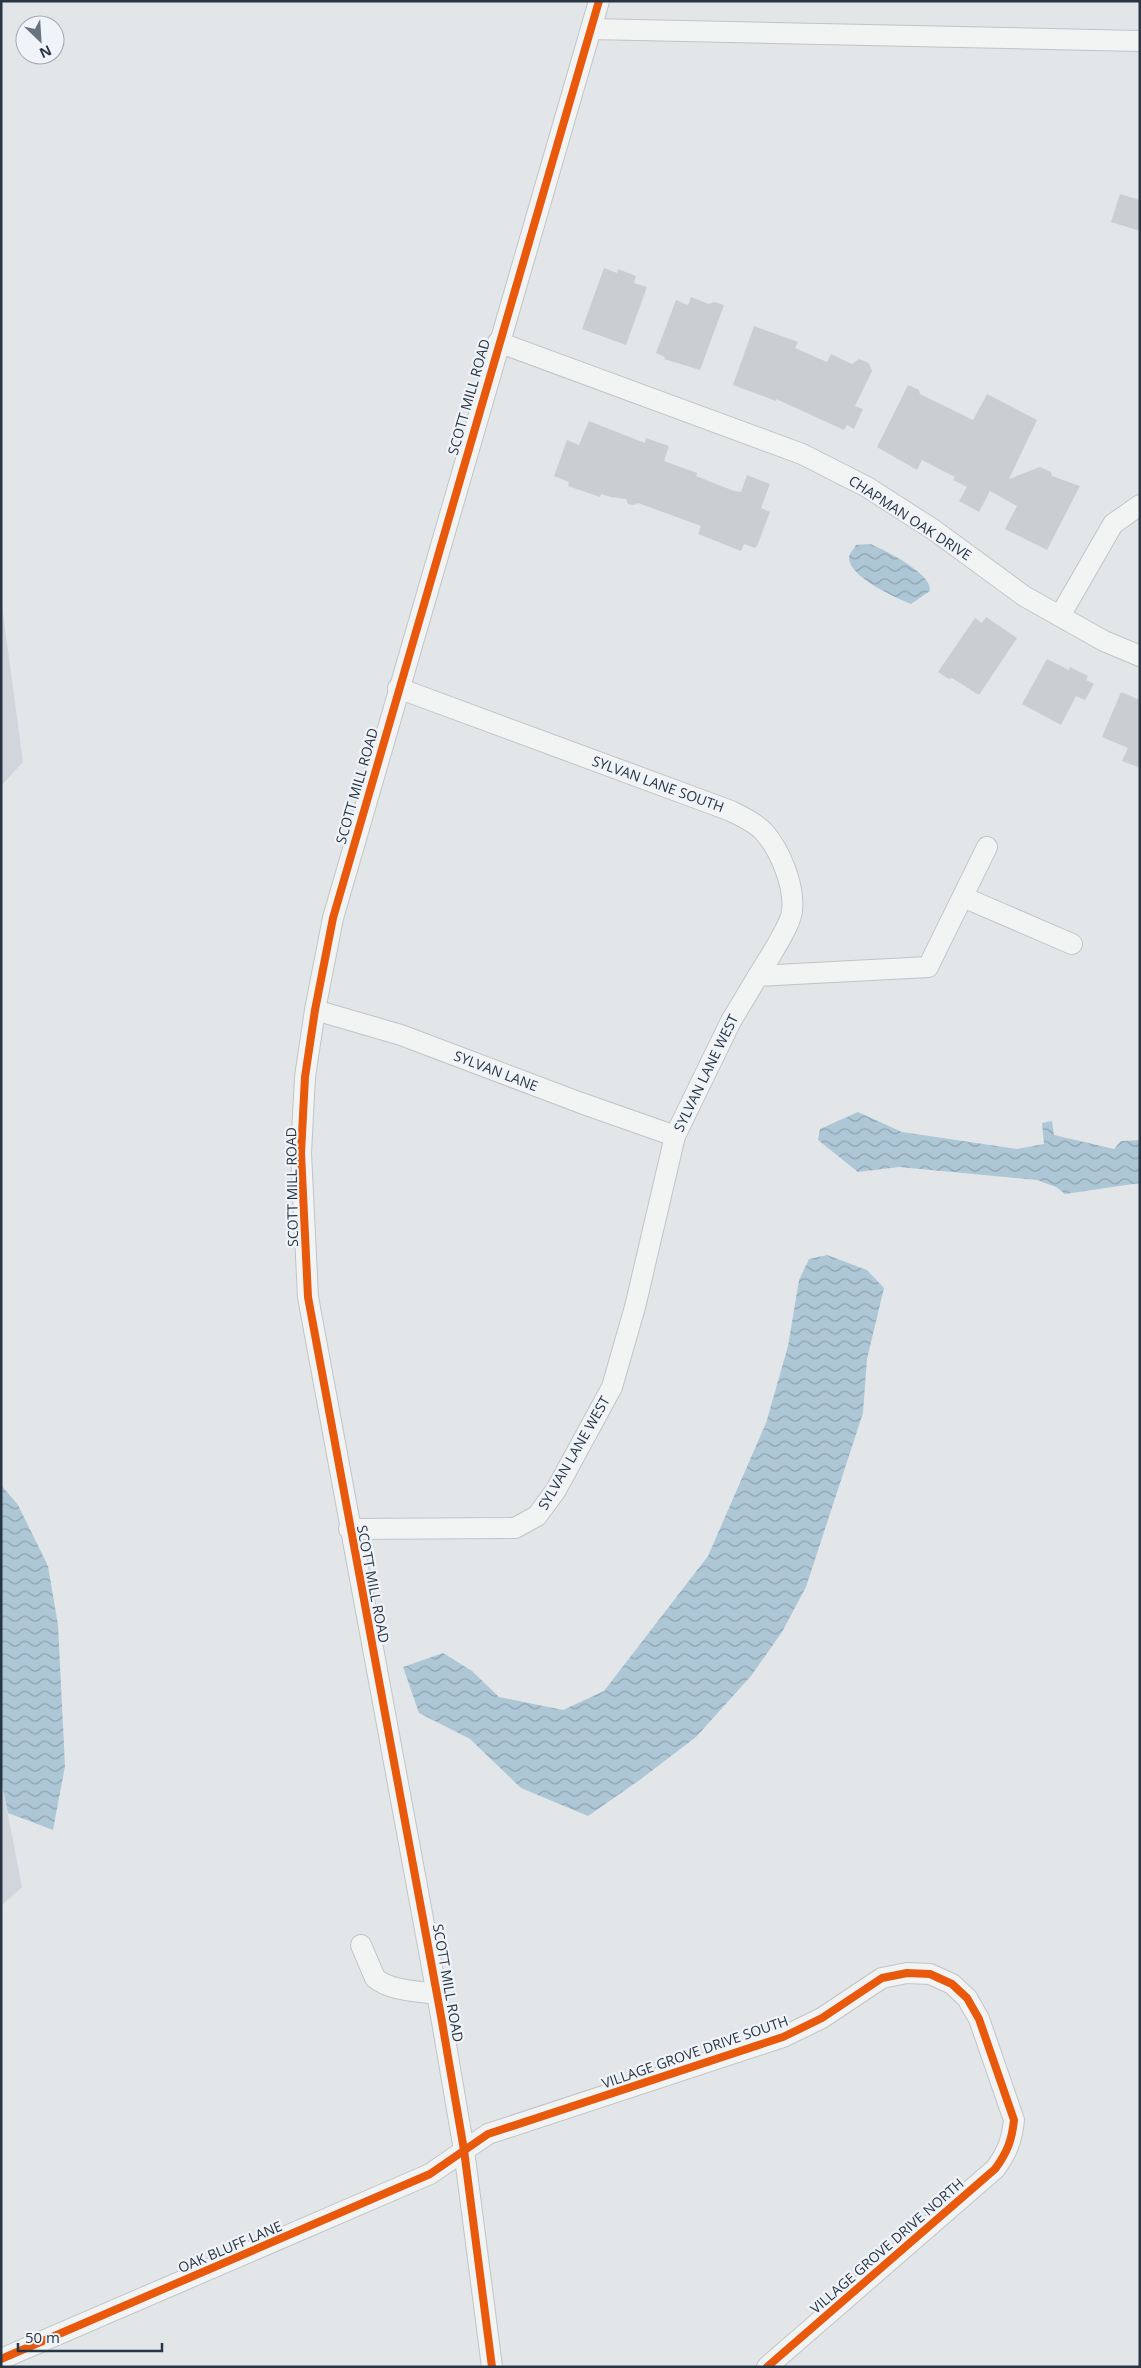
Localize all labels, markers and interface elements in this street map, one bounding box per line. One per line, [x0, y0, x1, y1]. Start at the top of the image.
north arrow [15, 15, 65, 65]
text: N [37, 41, 55, 63]
street label: SCOTT MILL ROAD [443, 337, 494, 457]
street label: CHAPMAN OAK DRIVE [845, 471, 975, 564]
street label: SCOTT MILL ROAD [331, 726, 382, 846]
street label: SYLVAN LANE SOUTH [590, 751, 727, 816]
street label: SYLVAN LANE WEST [669, 1011, 742, 1135]
street label: SYLVAN LANE [451, 1046, 541, 1095]
street label: SCOTT MILL ROAD [281, 1127, 302, 1247]
street label: SYLVAN LANE WEST [533, 1392, 614, 1513]
street label: SCOTT MILL ROAD [353, 1523, 394, 1644]
street label: SCOTT MILL ROAD [429, 1922, 468, 2044]
street label: VILLAGE GROVE DRIVE SOUTH [599, 2011, 791, 2092]
street label: VILLAGE GROVE DRIVE NORTH [806, 2174, 967, 2318]
street label: OAK BLUFF LANE [175, 2216, 285, 2277]
scale bar [18, 2320, 161, 2352]
text: 50 m [25, 2327, 60, 2347]

